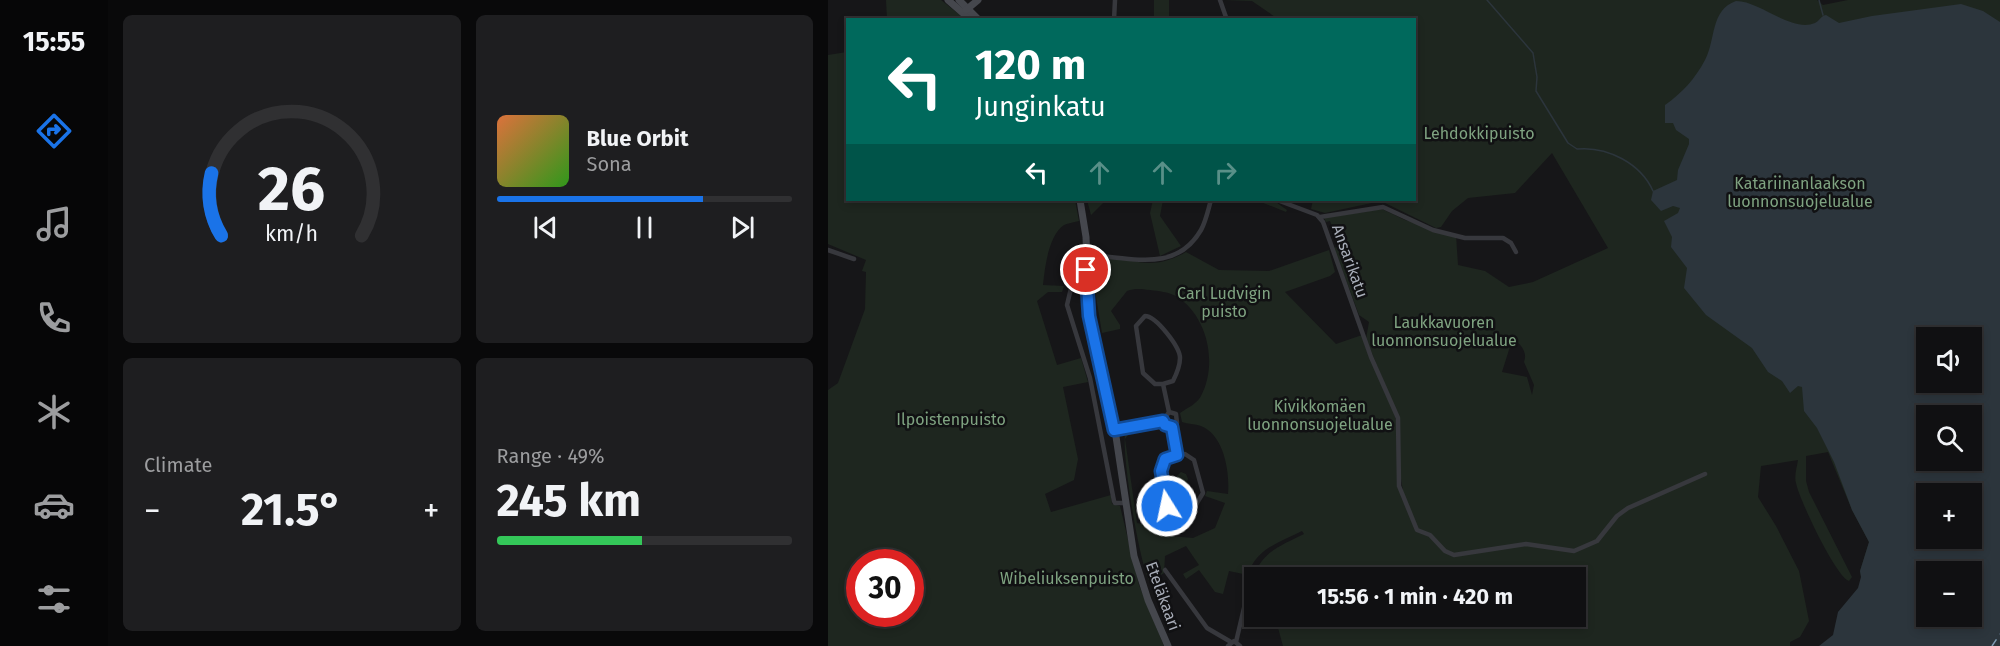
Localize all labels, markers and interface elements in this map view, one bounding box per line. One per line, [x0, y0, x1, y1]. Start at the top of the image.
text: 15:55 [23, 26, 85, 58]
text: 120 m [975, 40, 1086, 90]
icon: left [876, 42, 954, 120]
text: Junginkatu [975, 91, 1106, 123]
icon: directions [33, 110, 75, 152]
park label: Lehdokkipuisto [1423, 124, 1535, 143]
text: Blue Orbit [587, 125, 688, 152]
text: 26 [258, 152, 325, 227]
text: Sona [587, 152, 632, 176]
icon: left [1020, 156, 1053, 189]
icon: ahead [1083, 156, 1116, 189]
icon: ahead [1146, 156, 1179, 189]
icon: right [1209, 156, 1242, 189]
park label: Katariinanlaakson luonnonsuojelualue [1727, 174, 1873, 211]
icon: music [33, 203, 75, 245]
icon: previous [529, 211, 562, 244]
icon: pause [628, 211, 661, 244]
icon: next [726, 211, 759, 244]
text: km/h [265, 222, 318, 248]
street label: Ansarikatu [1328, 222, 1372, 300]
pin [1060, 244, 1111, 295]
icon: arrive [1069, 253, 1102, 286]
park label: Carl Ludvigin puisto [1177, 284, 1271, 321]
icon: phone [33, 297, 75, 339]
park label: Laukkavuoren luonnonsuojelualue [1371, 313, 1517, 350]
map controls [1916, 327, 1982, 627]
button: sound [1916, 327, 1982, 393]
icon: climate [33, 391, 75, 433]
park label: Kivikkomäen luonnonsuojelualue [1247, 397, 1393, 434]
button: search [1916, 405, 1982, 471]
park label: Ilpoistenpuisto [896, 410, 1006, 429]
text: Range · 49% [497, 444, 605, 468]
text: Climate [144, 453, 212, 477]
text: 245 km [497, 474, 641, 528]
position arrow [1135, 474, 1199, 538]
text: 21.5° [241, 483, 343, 537]
button: + [1916, 483, 1982, 549]
icon: car [33, 484, 75, 526]
text: − [144, 491, 161, 531]
text: + [423, 491, 440, 531]
speed limit sign: 30 [846, 549, 924, 627]
street label: Eteläkaari [1142, 559, 1184, 633]
button: − [1916, 561, 1982, 627]
park label: Wibeliuksenpuisto [1000, 569, 1134, 588]
icon: filters [33, 578, 75, 620]
text: 15:56 · 1 min · 420 m [1317, 583, 1513, 610]

